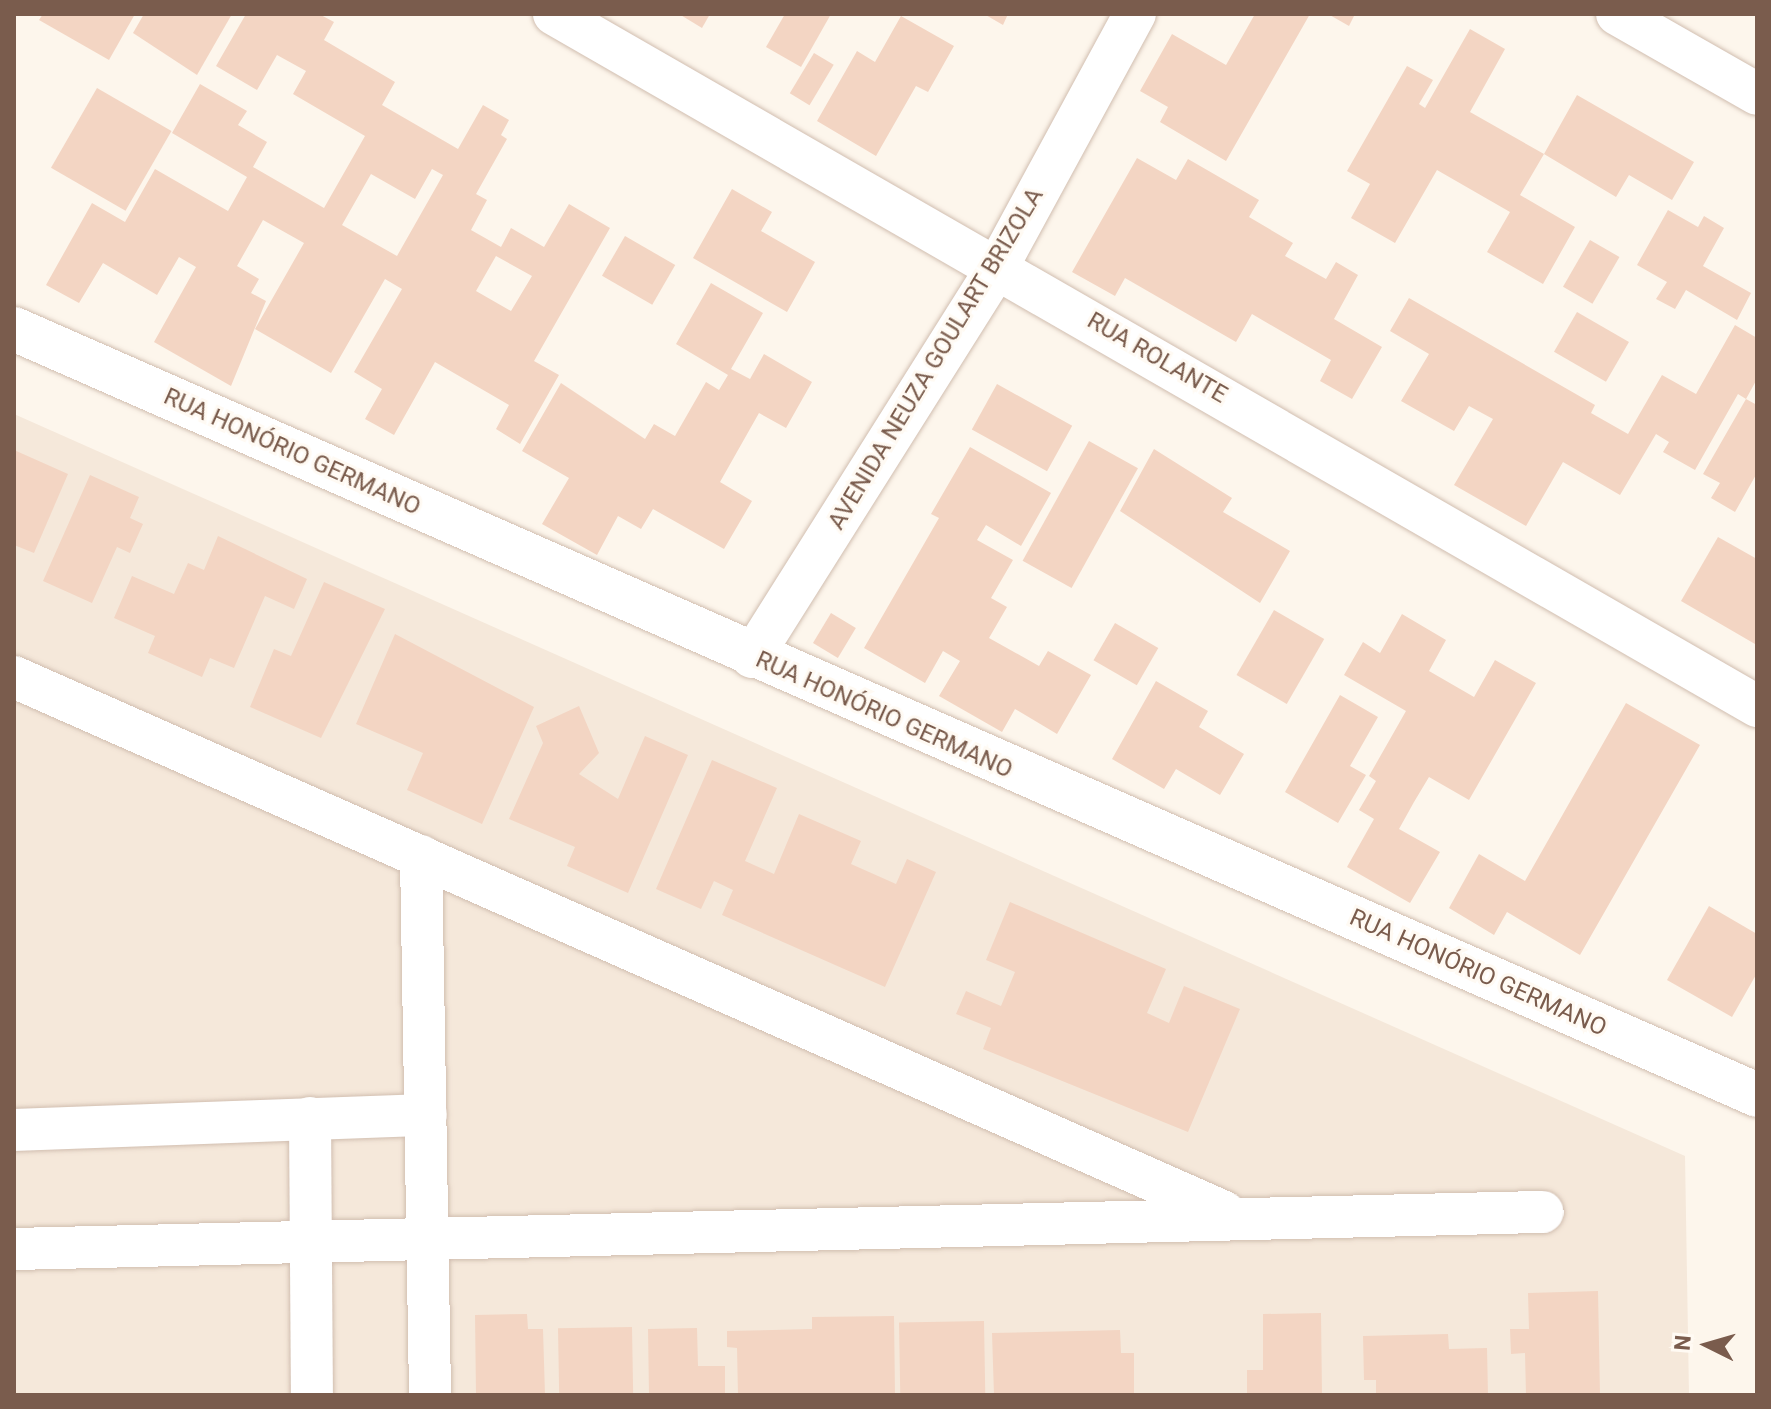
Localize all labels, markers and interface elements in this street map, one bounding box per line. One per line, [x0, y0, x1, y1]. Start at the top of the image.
street label: AVENIDA NEUZA GOULART BRIZOLA [822, 183, 1050, 535]
street label: RUA ROLANTE [1082, 306, 1232, 410]
street label: RUA HONÓRIO GERMANO [159, 382, 425, 522]
street label: RUA HONÓRIO GERMANO [751, 645, 1017, 785]
street label: RUA HONÓRIO GERMANO [1345, 903, 1611, 1043]
north arrow [1667, 1305, 1747, 1385]
text: N [1669, 1334, 1696, 1352]

